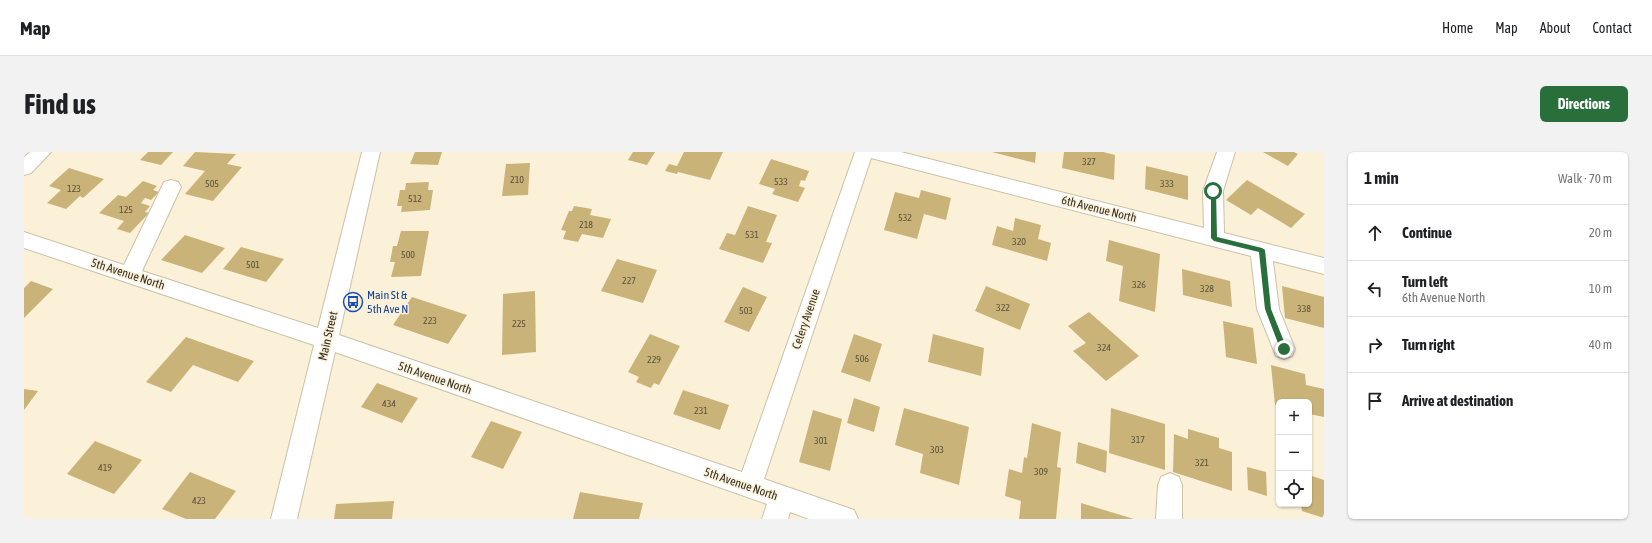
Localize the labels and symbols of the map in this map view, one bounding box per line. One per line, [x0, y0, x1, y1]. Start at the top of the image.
house number: 327 [1082, 156, 1096, 167]
house number: 210 [510, 174, 524, 185]
house number: 533 [774, 176, 788, 187]
house number: 505 [205, 178, 219, 189]
house number: 333 [1160, 178, 1174, 189]
route start [1204, 182, 1222, 200]
house number: 123 [67, 183, 81, 194]
house number: 512 [408, 193, 422, 204]
street label: 6th Avenue North [1060, 193, 1138, 225]
house number: 125 [119, 204, 133, 215]
house number: 532 [898, 212, 912, 223]
house number: 218 [579, 219, 593, 230]
house number: 531 [745, 229, 759, 240]
house number: 320 [1012, 236, 1026, 247]
house number: 500 [401, 249, 415, 260]
street label: 5th Avenue North [89, 255, 167, 293]
house number: 501 [246, 259, 260, 270]
house number: 227 [622, 275, 636, 286]
house number: 326 [1132, 279, 1146, 290]
house number: 328 [1200, 283, 1214, 294]
street label: Celery Avenue [789, 287, 823, 351]
place label: Main St & 5th Ave N [367, 288, 408, 316]
bus stop icon: Main St & 5th Ave N [342, 291, 364, 313]
house number: 322 [996, 302, 1010, 313]
house number: 338 [1297, 303, 1311, 314]
house number: 503 [739, 305, 753, 316]
street label: Main Street [316, 309, 341, 362]
house number: 223 [423, 315, 437, 326]
house number: 225 [512, 318, 526, 329]
route end [1275, 340, 1293, 358]
house number: 324 [1097, 342, 1111, 353]
house number: 506 [855, 353, 869, 364]
house number: 229 [647, 354, 661, 365]
street label: 5th Avenue North [396, 359, 474, 397]
house number: 434 [382, 398, 396, 409]
house number: 231 [694, 405, 708, 416]
house number: 317 [1131, 434, 1145, 445]
house number: 301 [814, 435, 828, 446]
house number: 303 [930, 444, 944, 455]
house number: 321 [1195, 457, 1209, 468]
house number: 419 [98, 462, 112, 473]
street label: 5th Avenue North [702, 465, 780, 503]
house number: 309 [1034, 466, 1048, 477]
house number: 423 [192, 495, 206, 506]

